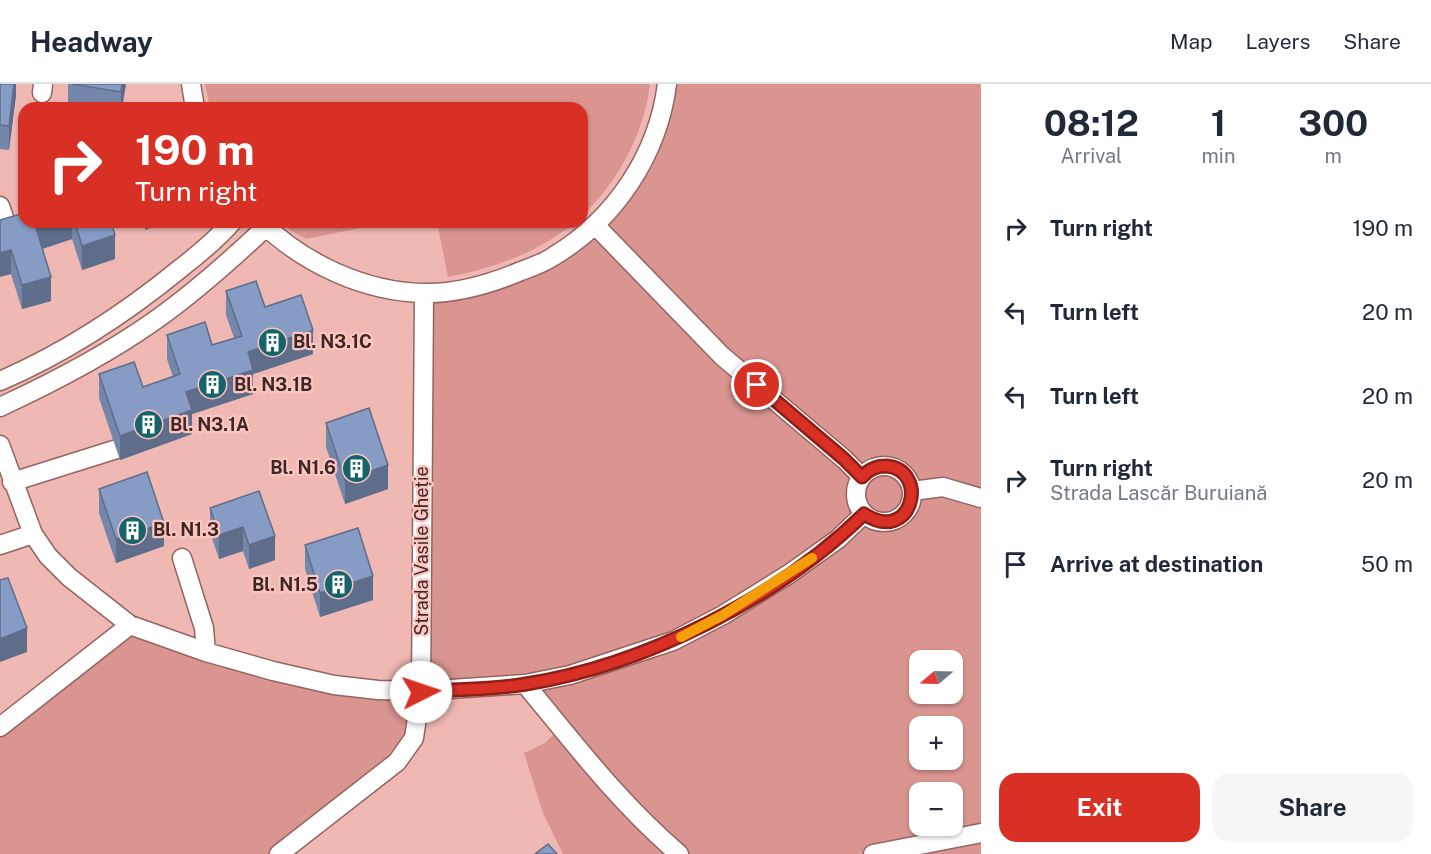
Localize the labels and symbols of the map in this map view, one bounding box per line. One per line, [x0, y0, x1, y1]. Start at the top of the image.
building icon: Bl. N3.1C [256, 326, 288, 358]
place label: Bl. N3.1C [293, 331, 372, 352]
pin [731, 359, 782, 410]
building icon: Bl. N3.1B [197, 369, 229, 401]
place label: Bl. N3.1B [234, 374, 312, 395]
building icon: Bl. N3.1A [133, 409, 165, 441]
place label: Bl. N3.1A [170, 414, 249, 435]
building icon: Bl. N1.6 [341, 452, 373, 484]
place label: Bl. N1.6 [270, 457, 336, 478]
street label: Strada Vasile Gheție [411, 466, 432, 636]
building icon: Bl. N1.3 [116, 514, 148, 546]
place label: Bl. N1.3 [153, 519, 219, 540]
building icon: Bl. N1.5 [323, 569, 355, 601]
place label: Bl. N1.5 [252, 574, 318, 595]
north arrow [909, 650, 963, 704]
position arrow [389, 660, 453, 724]

